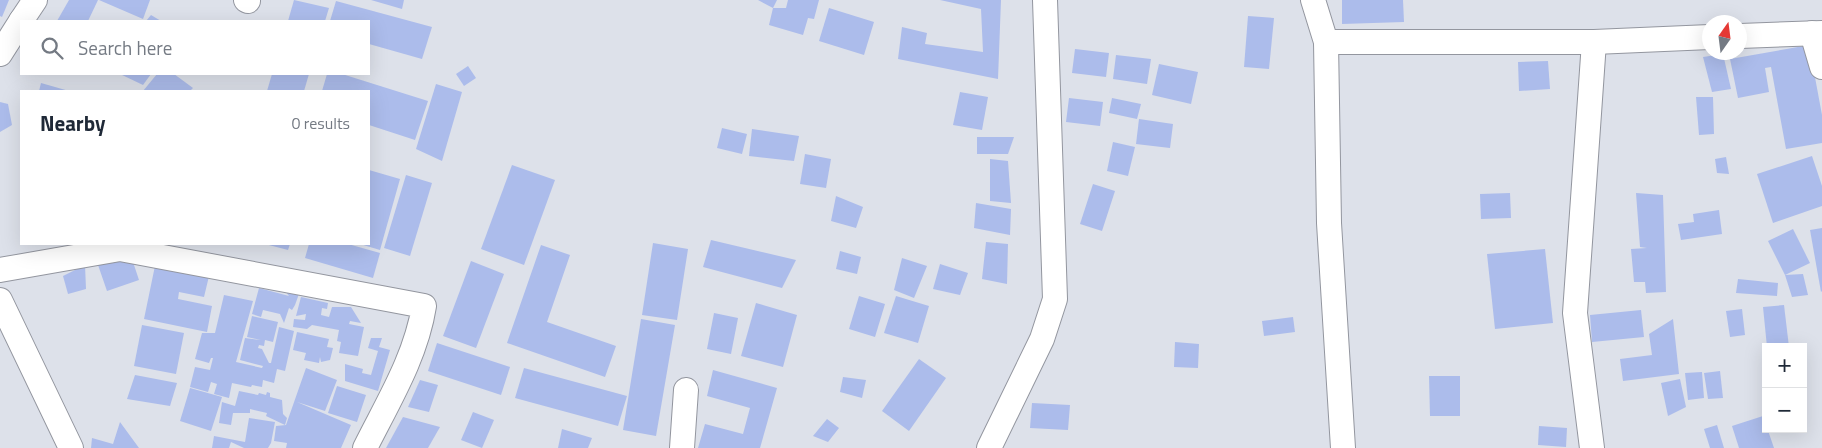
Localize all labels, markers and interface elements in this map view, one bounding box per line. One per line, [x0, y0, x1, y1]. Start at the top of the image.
north arrow [1702, 15, 1747, 60]
search box [20, 20, 370, 75]
text: Search here [78, 33, 172, 62]
icon: search [38, 34, 66, 62]
text: Nearby [40, 107, 105, 139]
text: 0 results [291, 111, 350, 135]
map controls [1762, 343, 1807, 433]
button: + [1762, 343, 1807, 388]
button: − [1762, 388, 1807, 433]

